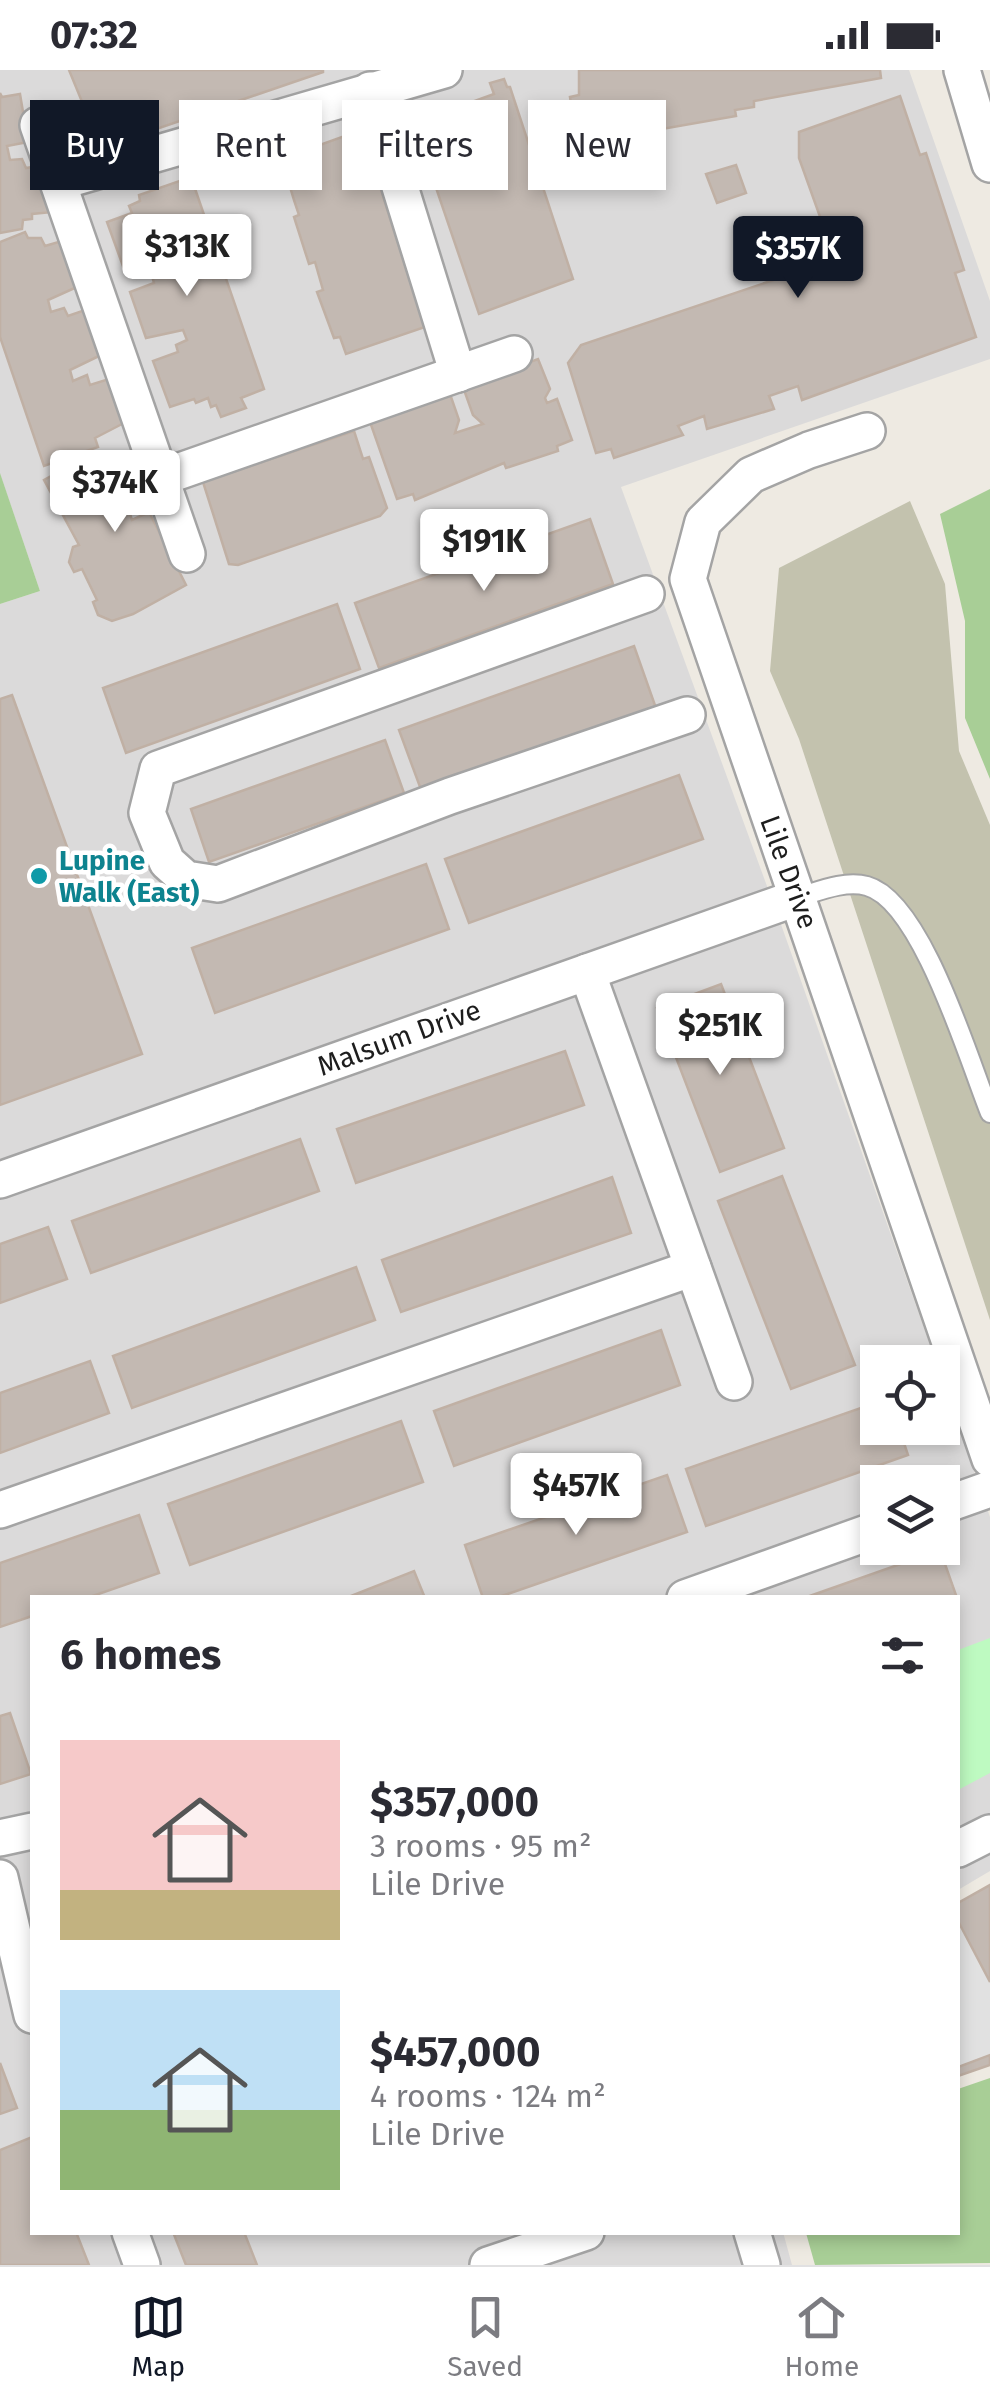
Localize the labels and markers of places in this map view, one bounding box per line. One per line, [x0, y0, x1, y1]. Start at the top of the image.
pin: $313K [117, 214, 257, 299]
pin: $357K [728, 216, 868, 301]
pin: $374K [45, 450, 185, 535]
pin: $191K [414, 509, 554, 594]
place label: Lupine Walk (East) [59, 844, 199, 909]
marker: Lupine Walk (East) [28, 865, 50, 887]
pin: $251K [650, 993, 790, 1078]
pin: $457K [506, 1453, 646, 1538]

